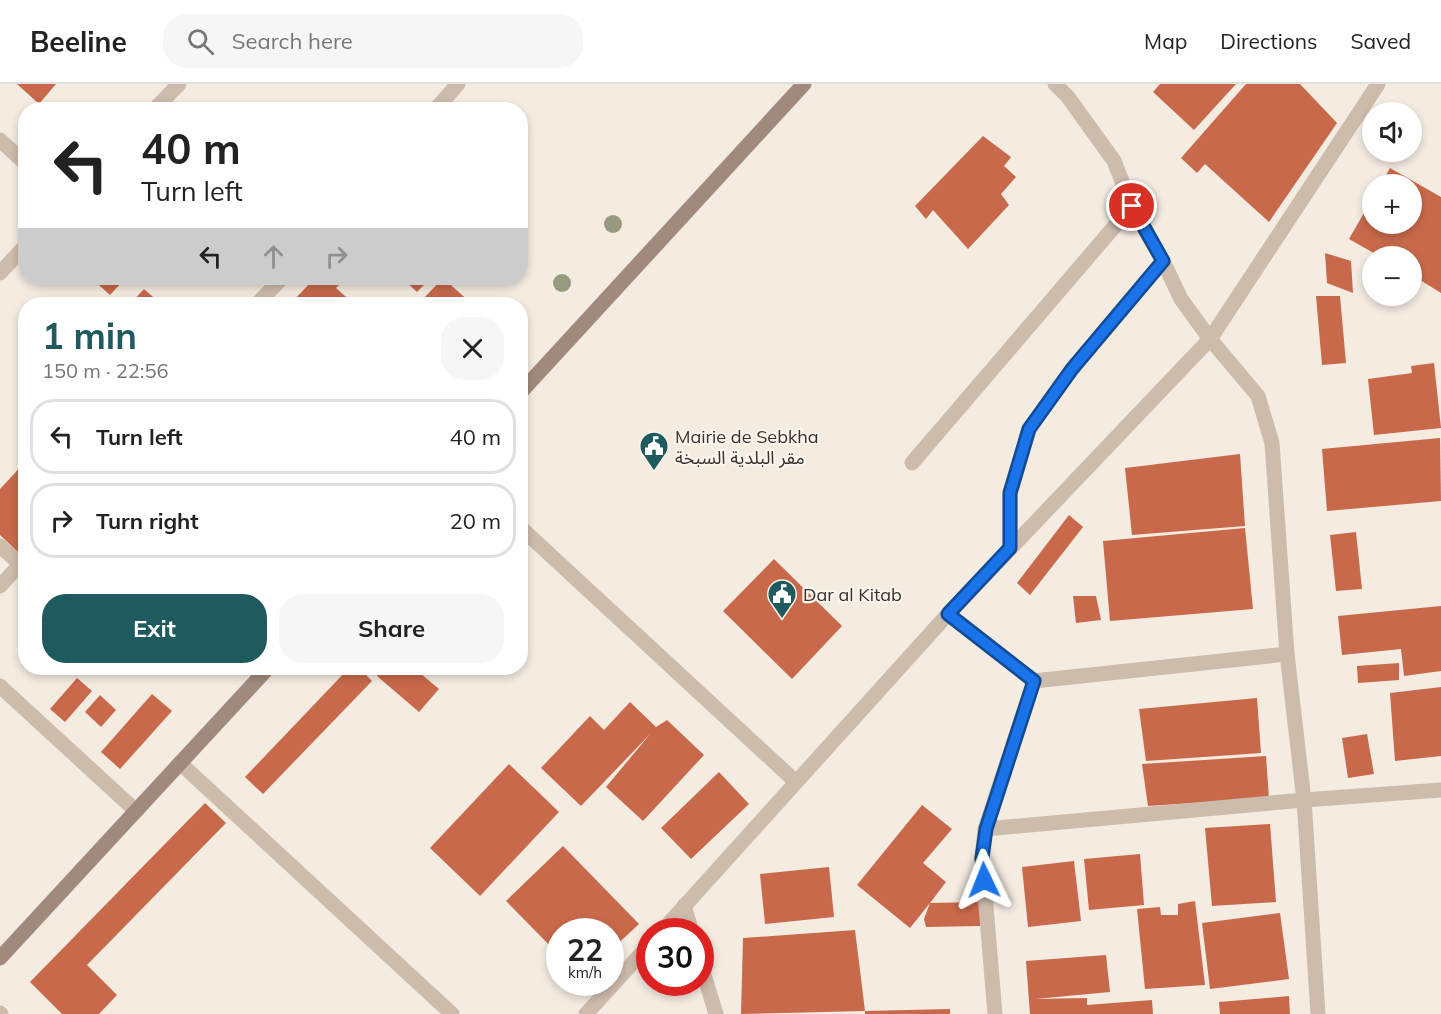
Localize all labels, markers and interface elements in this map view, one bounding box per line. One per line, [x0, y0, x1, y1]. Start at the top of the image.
search box [163, 14, 583, 68]
text: Beeline [30, 24, 127, 59]
icon: search [184, 25, 217, 58]
text: Search here [232, 27, 353, 55]
text: Map [1144, 28, 1187, 54]
text: Directions [1220, 28, 1317, 54]
text: Saved [1350, 28, 1411, 54]
map controls [1362, 102, 1422, 306]
button: sound [1362, 102, 1422, 162]
text: 40 m [141, 122, 241, 175]
icon: left [42, 126, 120, 204]
text: Turn left [141, 174, 243, 208]
button: + [1362, 174, 1422, 234]
pin [1106, 180, 1157, 231]
icon: arrive [1115, 189, 1148, 222]
icon: left [194, 240, 227, 273]
icon: ahead [257, 240, 290, 273]
icon: right [320, 240, 353, 273]
button: − [1362, 246, 1422, 306]
text: 1 min [42, 313, 137, 358]
button: close [441, 317, 504, 380]
text: 150 m · 22:56 [42, 358, 168, 383]
icon: left [45, 420, 78, 453]
text: Turn left [96, 423, 183, 451]
text: 40 m [450, 423, 501, 451]
place label: Mairie de Sebkha مقر البلدية السبخة [675, 425, 819, 469]
public building icon: Mairie de Sebkha مقر البلدية السبخة [638, 430, 670, 472]
icon: right [45, 504, 78, 537]
text: Turn right [96, 507, 199, 535]
text: 20 m [450, 507, 501, 535]
public building icon: Dar al Kitab [766, 578, 798, 620]
place label: Dar al Kitab [803, 583, 902, 606]
button: Exit [42, 594, 267, 663]
button: Share [279, 594, 504, 663]
position arrow [952, 848, 1016, 912]
speed limit sign: 30 [636, 918, 714, 996]
text: 22 [567, 931, 603, 969]
text: km/h [568, 963, 602, 982]

